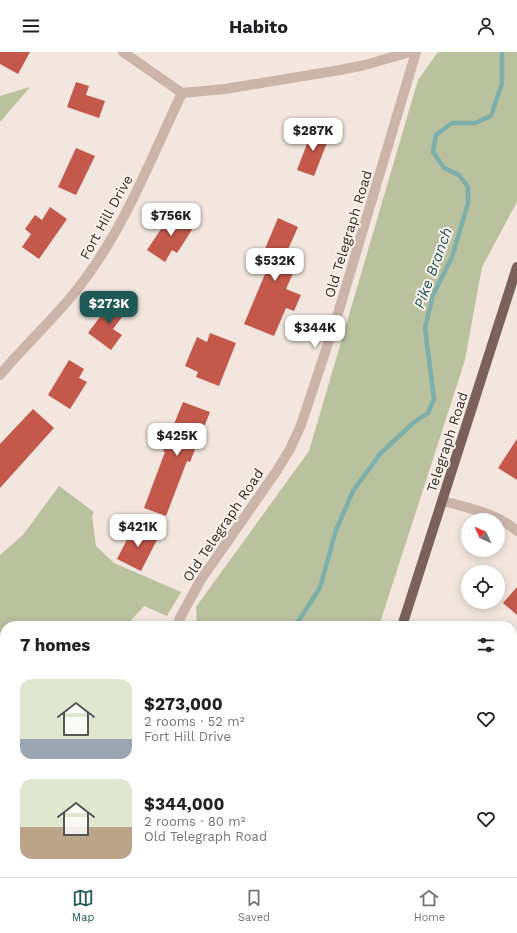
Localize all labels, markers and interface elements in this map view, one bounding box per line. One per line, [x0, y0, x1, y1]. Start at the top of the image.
icon: menu [20, 15, 42, 37]
icon: person [475, 15, 497, 37]
text: Habito [229, 16, 288, 37]
pin: $287K [285, 118, 341, 152]
text: $287K [293, 123, 333, 138]
street label: Old Telegraph Road [321, 168, 375, 300]
street label: Fort Hill Drive [76, 172, 136, 262]
pin: $756K [143, 203, 199, 237]
text: $756K [151, 208, 191, 223]
water label: Pike Branch [410, 225, 456, 311]
pin: $532K [247, 248, 303, 282]
text: $532K [255, 253, 295, 268]
pin: $273K [81, 291, 137, 325]
text: $273K [89, 296, 129, 311]
pin: $344K [287, 315, 343, 349]
text: $344K [294, 320, 336, 335]
street label: Telegraph Road [423, 390, 471, 494]
pin: $425K [149, 423, 205, 457]
text: $425K [157, 428, 197, 443]
street label: Old Telegraph Road [179, 466, 267, 584]
north arrow [461, 513, 505, 557]
map controls [461, 513, 505, 609]
pin: $421K [110, 514, 166, 548]
text: $421K [119, 519, 157, 534]
button: locate [461, 565, 505, 609]
icon: filters [475, 634, 497, 656]
text: 7 homes [20, 635, 90, 655]
text: $273,000 [144, 694, 223, 714]
icon: home [52, 695, 100, 743]
icon: heart [475, 708, 497, 730]
text: 2 rooms · 52 m² [144, 714, 244, 729]
text: Fort Hill Drive [144, 729, 231, 744]
text: $344,000 [144, 794, 224, 814]
icon: home [52, 795, 100, 843]
icon: heart [475, 808, 497, 830]
text: 2 rooms · 80 m² [144, 814, 245, 829]
text: Old Telegraph Road [144, 829, 267, 844]
tab: Map [72, 887, 94, 924]
tab: Saved [238, 887, 270, 924]
tab: Home [414, 887, 445, 924]

